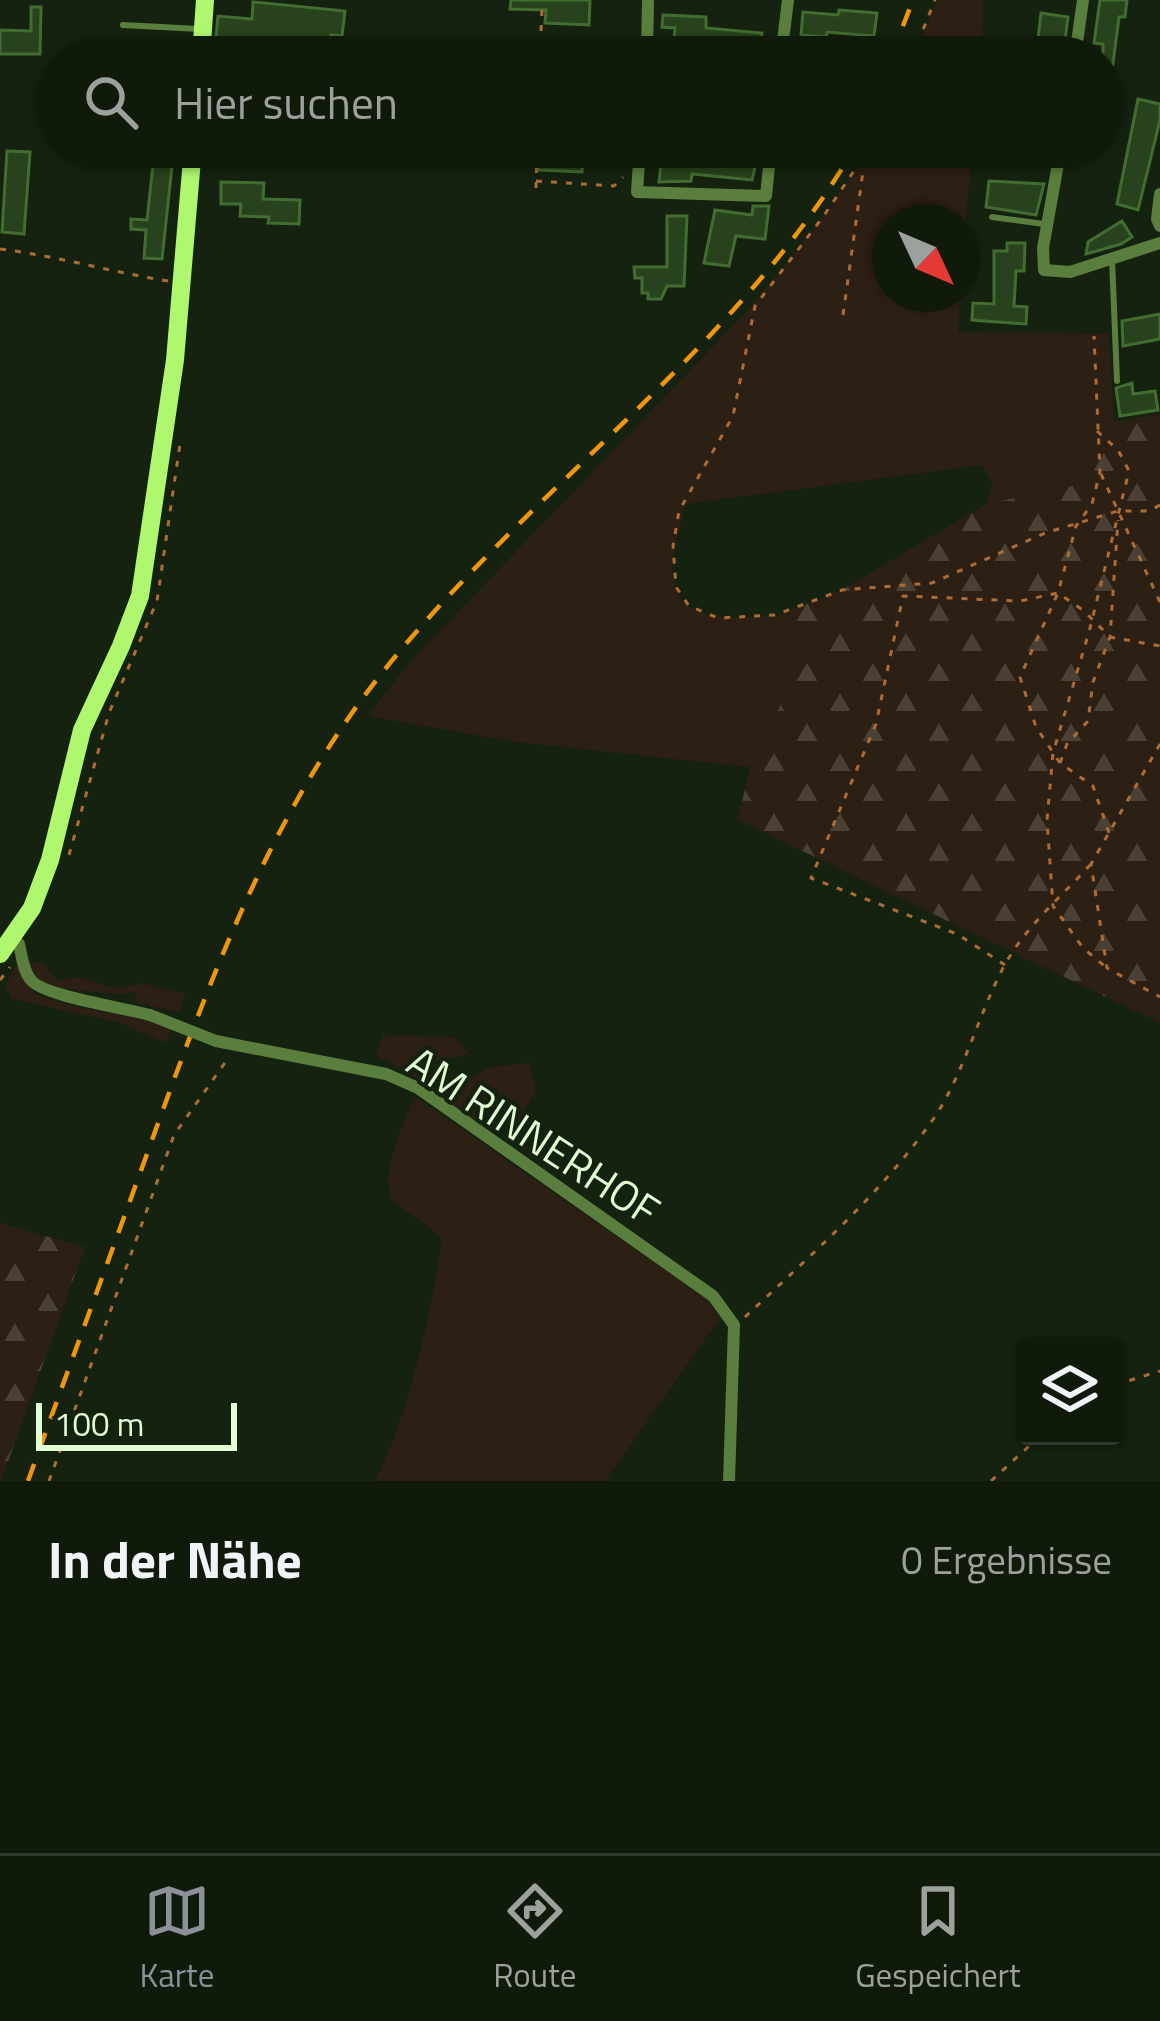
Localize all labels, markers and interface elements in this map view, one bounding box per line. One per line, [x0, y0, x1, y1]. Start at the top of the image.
search box [36, 36, 1124, 168]
text: Hier suchen [174, 68, 398, 136]
icon: search [78, 69, 144, 135]
north arrow [872, 204, 980, 312]
street label: AM RINNERHOF [395, 1029, 673, 1241]
map controls [1016, 1337, 1124, 1445]
button: layers [1016, 1337, 1124, 1445]
scale bar [36, 1397, 237, 1450]
text: 100 m [54, 1399, 144, 1449]
text: In der Nähe [48, 1520, 302, 1598]
text: 0 Ergebnisse [901, 1530, 1112, 1589]
tab: Karte [139, 1878, 214, 2000]
tab: Route [493, 1878, 576, 2000]
tab: Gespeichert [855, 1878, 1021, 2000]

